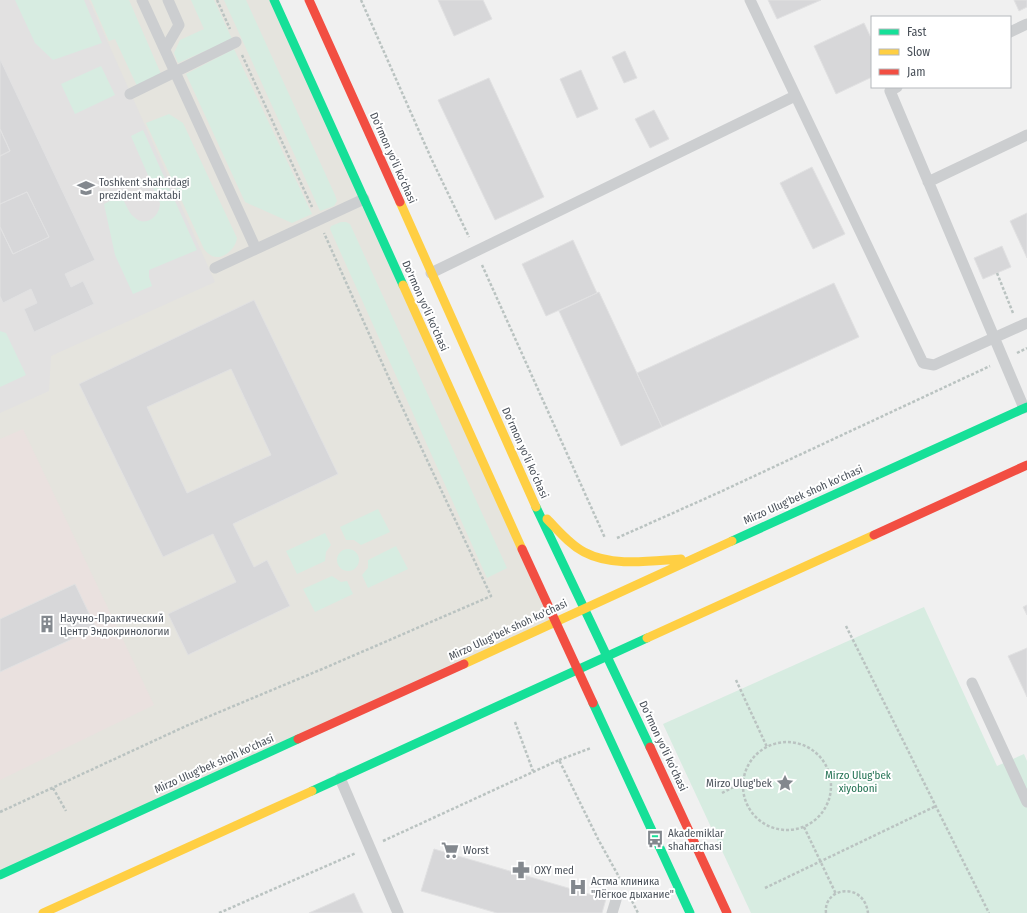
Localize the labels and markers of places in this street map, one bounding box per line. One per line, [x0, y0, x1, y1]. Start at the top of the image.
place label: Toshkent shahridagi prezident maktabi [99, 176, 190, 202]
school or university icon: Toshkent shahridagi prezident maktabi [76, 178, 96, 198]
place label: Научно-Практический Центр Эндокринологии [60, 612, 169, 638]
building icon: Научно-Практический Центр Эндокринологии [37, 614, 57, 634]
place icon: Mirzo Ulug'bek [775, 773, 795, 793]
place label: Mirzo Ulug'bek [706, 777, 773, 790]
place label: Akademiklar shaharchasi [668, 827, 724, 853]
bus stop icon: Akademiklar shaharchasi [645, 829, 665, 849]
supermarket icon: Worst [440, 840, 460, 860]
place label: Worst [463, 844, 489, 857]
pharmacy icon: OXY med [511, 860, 531, 880]
place label: OXY med [534, 864, 574, 877]
place label: Астма клиника "Лёгкое дыхание" [591, 875, 674, 901]
hospital icon: Астма клиника "Лёгкое дыхание" [568, 877, 588, 897]

